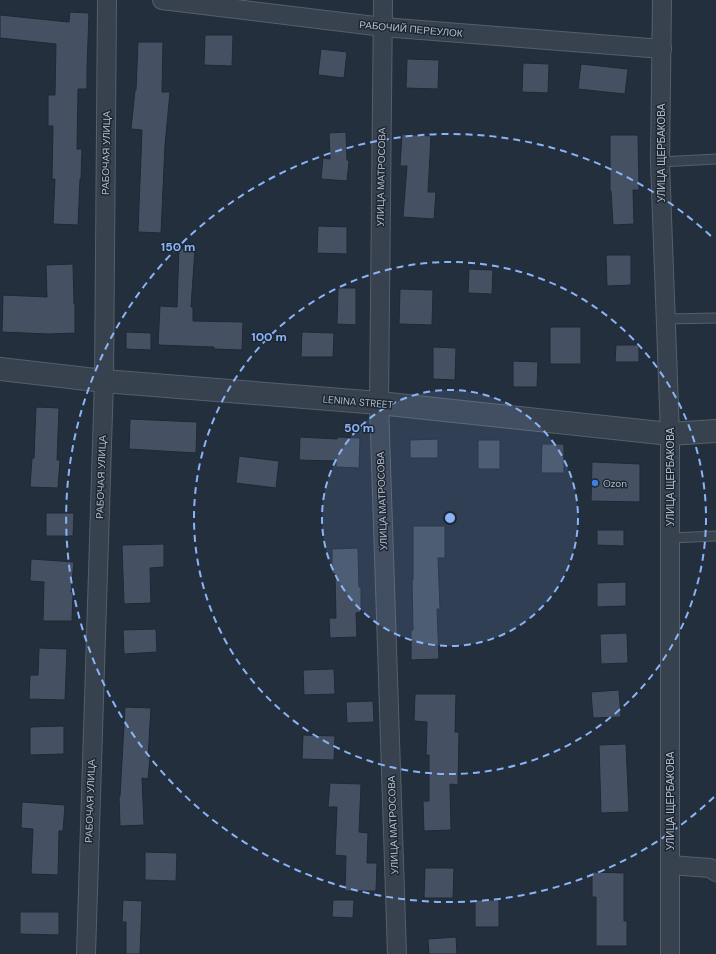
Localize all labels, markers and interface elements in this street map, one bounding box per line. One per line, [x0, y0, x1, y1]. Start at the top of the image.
street label: РАБОЧИЙ ПЕРЕУЛОК [359, 18, 463, 40]
street label: УЛИЦА ЩЕРБАКОВА [655, 103, 668, 202]
street label: РАБОЧАЯ УЛИЦА [99, 111, 113, 195]
street label: УЛИЦА МАТРОСОВА [374, 127, 388, 227]
text: 150 m [161, 239, 195, 255]
text: 100 m [251, 329, 287, 345]
street label: LENINA STREET [322, 392, 394, 412]
text: 50 m [344, 420, 374, 436]
street label: УЛИЦА ЩЕРБАКОВА [664, 427, 677, 526]
street label: РАБОЧАЯ УЛИЦА [93, 435, 109, 519]
street label: УЛИЦА МАТРОСОВА [374, 451, 390, 551]
place label: Ozon [603, 477, 627, 490]
marker: Ozon [590, 478, 600, 488]
centre of rings [443, 511, 457, 525]
street label: УЛИЦА ЩЕРБАКОВА [664, 751, 677, 850]
street label: РАБОЧАЯ УЛИЦА [82, 759, 98, 843]
street label: УЛИЦА МАТРОСОВА [385, 775, 401, 875]

